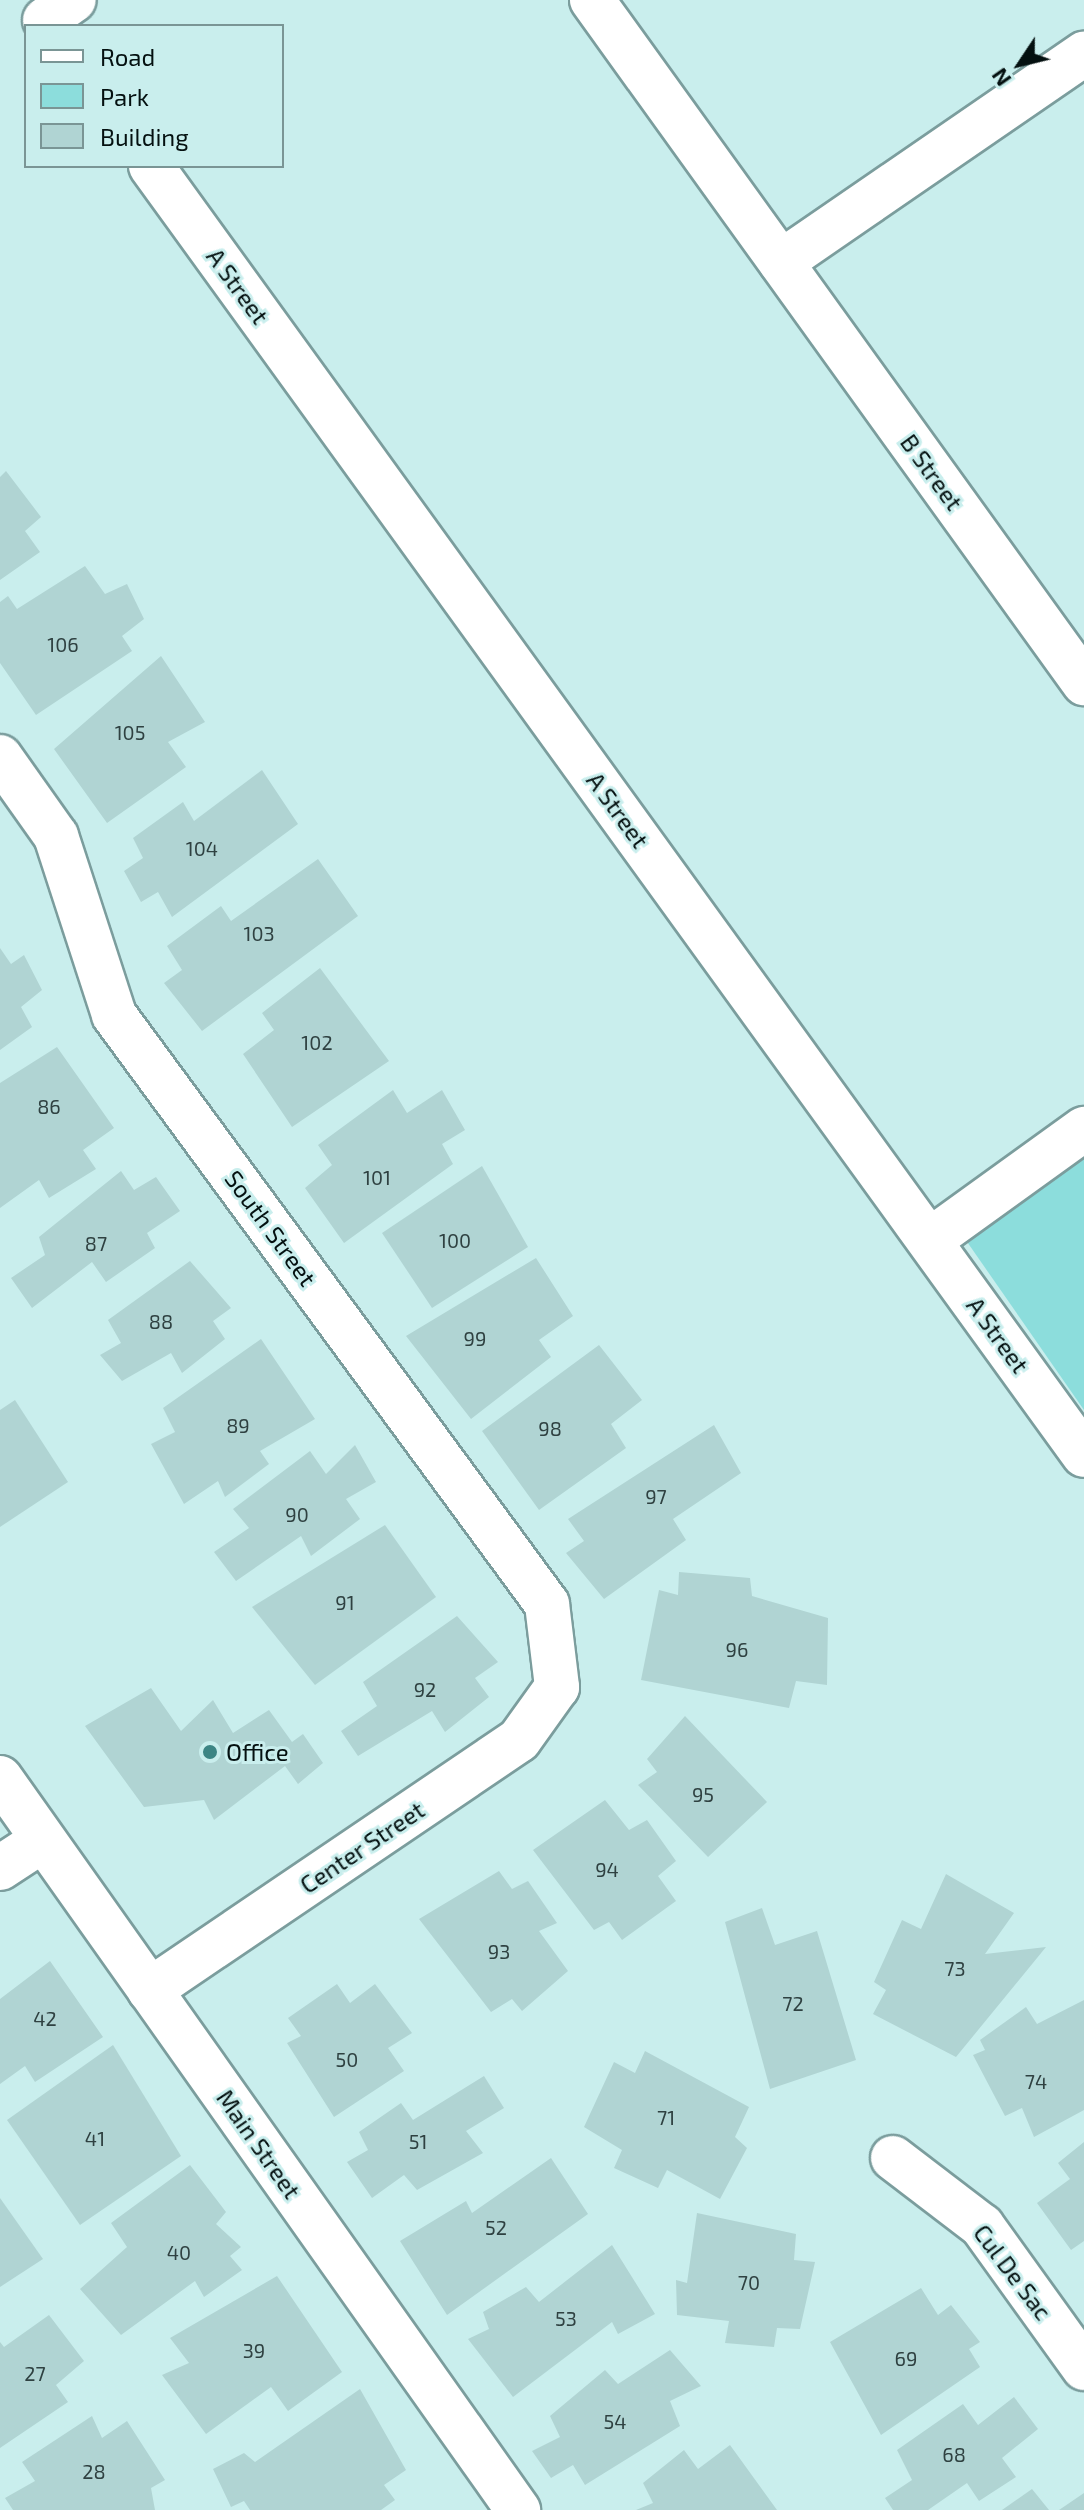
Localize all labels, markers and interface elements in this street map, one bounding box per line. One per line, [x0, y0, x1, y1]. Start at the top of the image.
legend [24, 24, 284, 168]
north arrow [980, 24, 1060, 104]
text: Road [100, 42, 155, 71]
text: N [985, 64, 1016, 92]
text: Park [100, 82, 149, 111]
text: Building [100, 122, 189, 151]
street label: A Street [201, 242, 275, 330]
street label: B Street [895, 428, 969, 516]
house number: 106 [47, 632, 79, 656]
house number: 105 [115, 720, 145, 744]
street label: A Street [581, 766, 655, 854]
house number: 104 [186, 836, 218, 860]
house number: 103 [243, 921, 275, 945]
house number: 102 [301, 1030, 333, 1054]
house number: 86 [37, 1094, 61, 1118]
street label: South Street [219, 1165, 323, 1291]
house number: 101 [363, 1165, 391, 1189]
house number: 100 [439, 1228, 471, 1252]
house number: 87 [85, 1231, 107, 1255]
street label: A Street [961, 1291, 1035, 1379]
house number: 88 [149, 1309, 173, 1333]
house number: 99 [464, 1326, 486, 1350]
house number: 89 [226, 1413, 250, 1437]
house number: 98 [538, 1416, 562, 1440]
house number: 97 [645, 1484, 667, 1508]
house number: 90 [285, 1502, 309, 1526]
house number: 91 [335, 1590, 355, 1614]
house number: 96 [726, 1637, 748, 1661]
house number: 92 [414, 1677, 436, 1701]
place label: Office [226, 1738, 289, 1766]
marker: Office [201, 1743, 219, 1761]
house number: 95 [692, 1782, 714, 1806]
street label: Center Street [294, 1795, 430, 1899]
house number: 94 [595, 1857, 619, 1881]
house number: 93 [488, 1939, 510, 1963]
house number: 73 [944, 1956, 966, 1980]
house number: 72 [782, 1991, 804, 2015]
house number: 42 [33, 2006, 57, 2030]
house number: 50 [336, 2047, 358, 2071]
house number: 74 [1025, 2069, 1047, 2093]
street label: Main Street [211, 2084, 307, 2204]
house number: 71 [657, 2105, 675, 2129]
house number: 41 [85, 2126, 105, 2150]
house number: 51 [409, 2129, 427, 2153]
house number: 52 [485, 2215, 507, 2239]
street label: Cul De Sac [968, 2218, 1058, 2326]
house number: 40 [167, 2240, 191, 2264]
house number: 70 [738, 2270, 760, 2294]
house number: 53 [555, 2306, 577, 2330]
house number: 39 [243, 2338, 265, 2362]
house number: 69 [895, 2346, 917, 2370]
house number: 27 [24, 2361, 46, 2385]
house number: 54 [603, 2409, 627, 2433]
house number: 68 [942, 2442, 966, 2466]
house number: 28 [82, 2459, 106, 2483]

